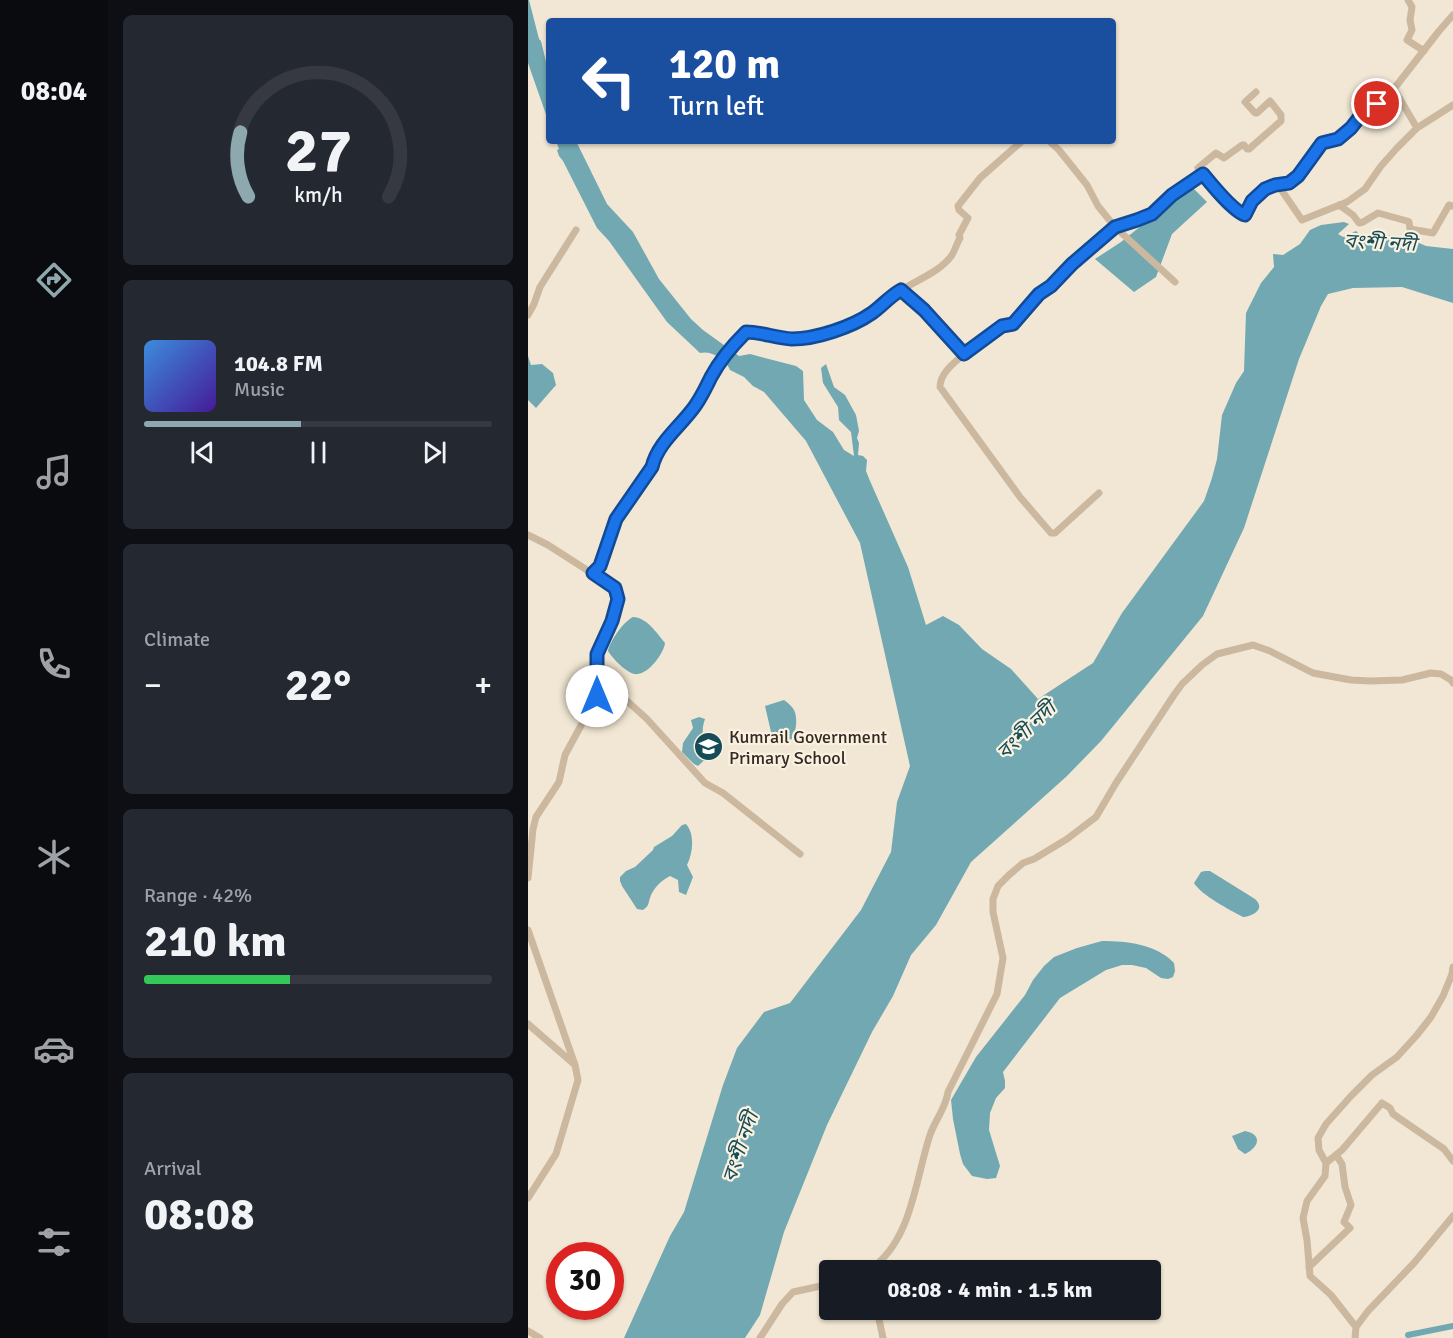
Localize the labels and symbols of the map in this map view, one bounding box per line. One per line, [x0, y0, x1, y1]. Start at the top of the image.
pin [1351, 78, 1402, 129]
water label: বংশী নদী [1343, 228, 1420, 257]
position arrow [565, 664, 629, 728]
water label: বংশী নদী [992, 694, 1064, 765]
place label: Kumrail Government Primary School [729, 726, 887, 769]
school or university icon: Kumrail Government Primary School [692, 731, 724, 763]
water label: বংশী নদী [717, 1105, 765, 1185]
speed limit sign: 30 [546, 1242, 624, 1320]

